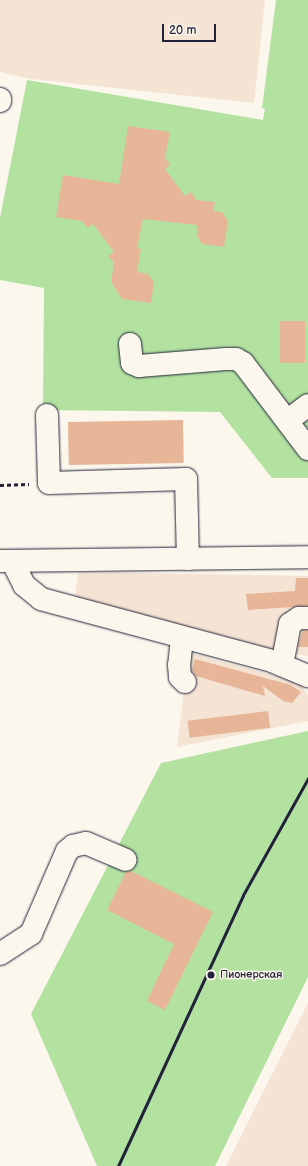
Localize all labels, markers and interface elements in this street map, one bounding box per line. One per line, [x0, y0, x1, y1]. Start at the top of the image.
scale bar [164, 16, 218, 42]
text: 20 m [169, 23, 196, 38]
place label: Пионерская [220, 968, 282, 982]
marker: Пионерская [205, 969, 217, 981]

